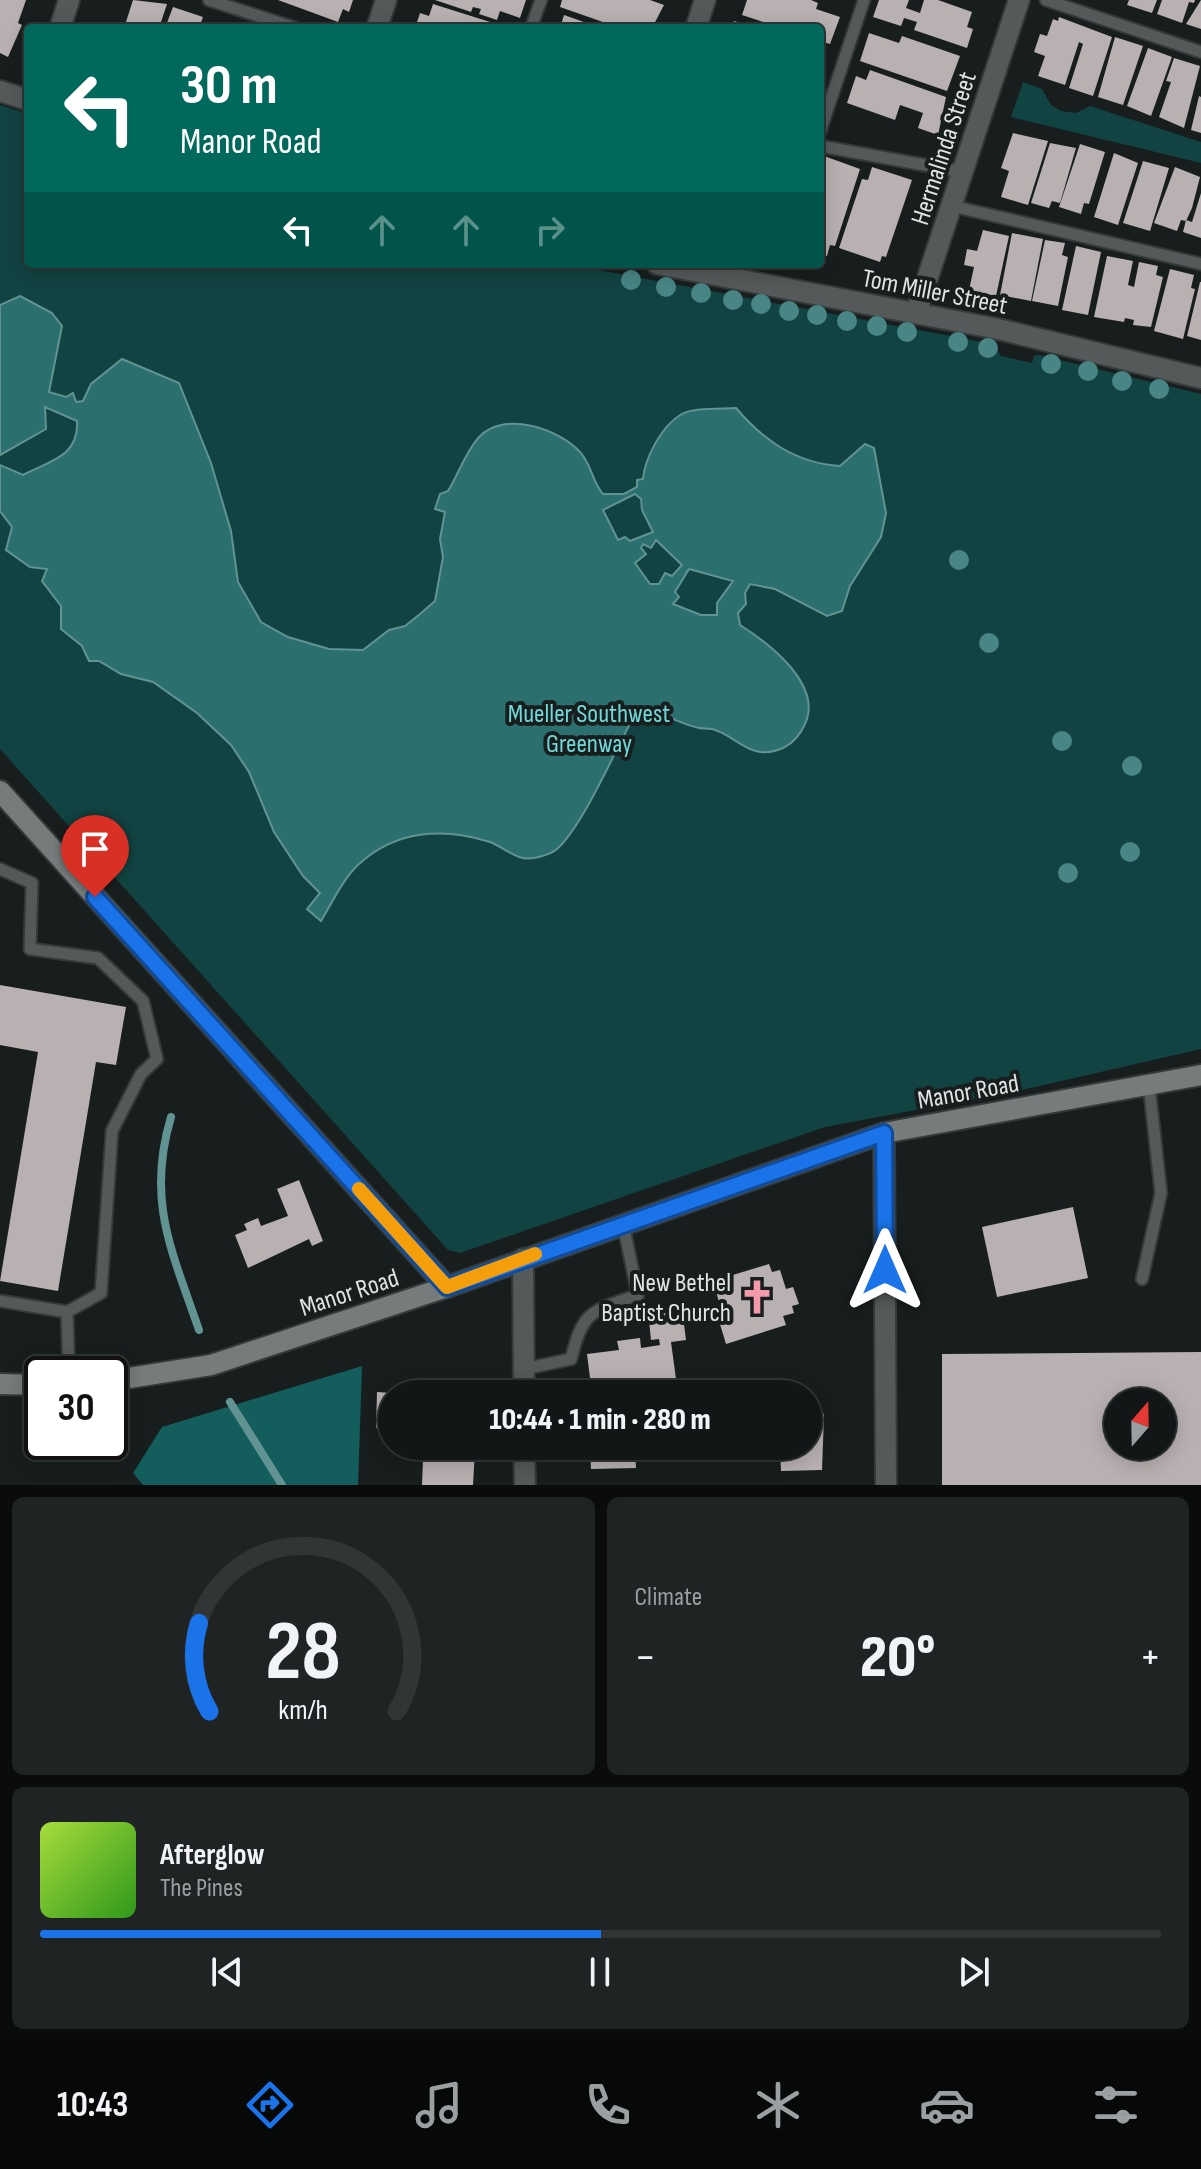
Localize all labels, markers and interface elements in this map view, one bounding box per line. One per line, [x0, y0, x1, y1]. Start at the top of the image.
text: 30 m [180, 53, 278, 120]
icon: left [48, 56, 152, 160]
street label: Hermalinda Street [905, 68, 984, 229]
text: Manor Road [180, 121, 322, 164]
icon: left [276, 208, 320, 252]
icon: ahead [360, 208, 404, 252]
icon: ahead [444, 208, 488, 252]
icon: right [528, 208, 572, 252]
street label: Tom Miller Street [859, 263, 1010, 322]
park label: Mueller Southwest Greenway [508, 699, 670, 760]
pin [61, 815, 129, 897]
icon: arrive [73, 827, 117, 871]
street label: Manor Road [915, 1068, 1021, 1117]
position arrow [843, 1228, 927, 1312]
street label: Manor Road [296, 1263, 403, 1324]
place label: New Bethel Baptist Church [601, 1268, 731, 1329]
church icon: New Bethel Baptist Church [738, 1278, 776, 1316]
speed limit sign: 30 [24, 1356, 128, 1460]
north arrow [1104, 1388, 1176, 1460]
map controls [1104, 1388, 1176, 1460]
text: 10:44 · 1 min · 280 m [489, 1402, 711, 1438]
text: Climate [635, 1582, 702, 1613]
text: 28 [265, 1603, 341, 1703]
text: 20° [860, 1622, 936, 1694]
text: − [635, 1631, 656, 1684]
text: + [1139, 1631, 1161, 1684]
text: km/h [279, 1693, 328, 1728]
text: Afterglow [160, 1837, 265, 1873]
text: The Pines [160, 1873, 243, 1904]
icon: previous [205, 1950, 249, 1994]
icon: pause [578, 1950, 622, 1994]
icon: next [952, 1950, 996, 1994]
icon: directions [242, 2077, 298, 2133]
icon: music [411, 2077, 467, 2133]
icon: phone [580, 2077, 636, 2133]
icon: climate [750, 2077, 806, 2133]
icon: car [919, 2077, 975, 2133]
icon: filters [1088, 2077, 1144, 2133]
text: 10:43 [57, 2084, 128, 2127]

